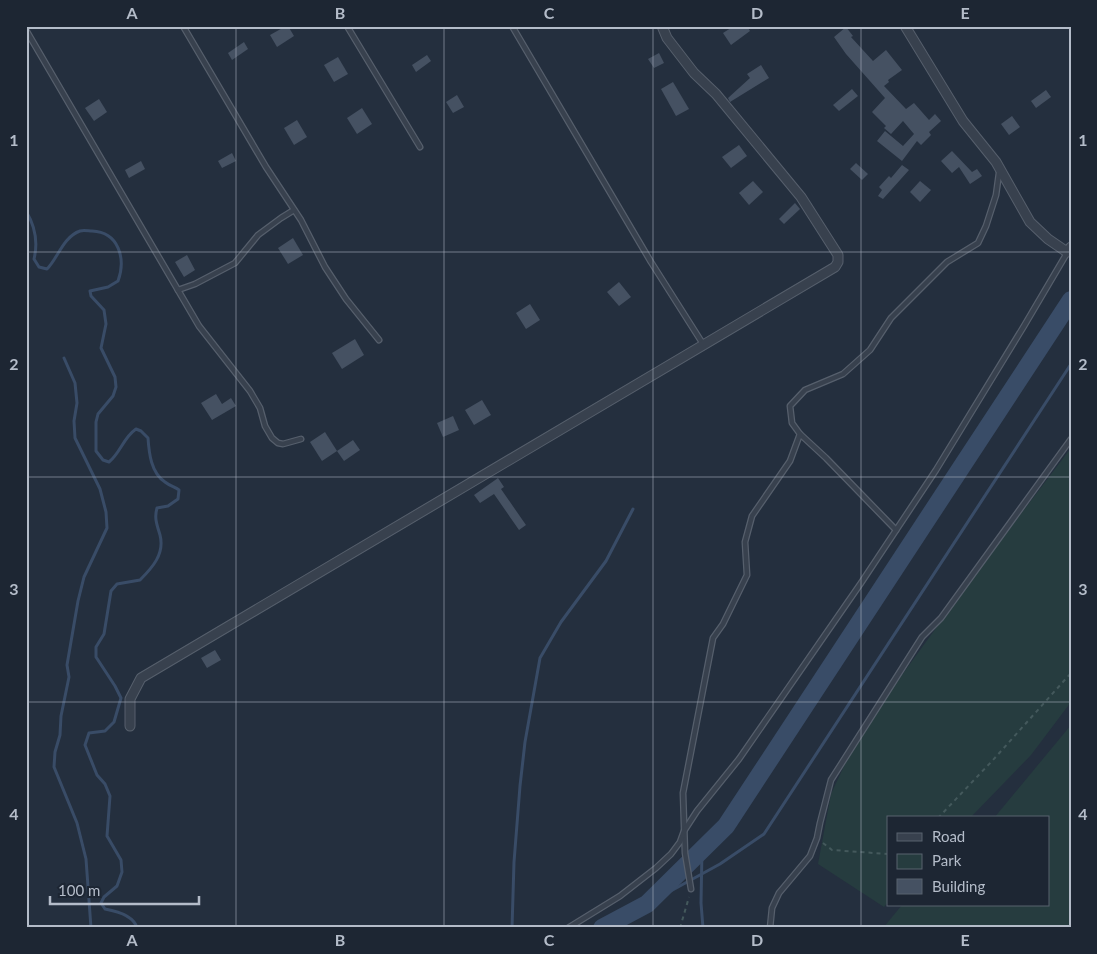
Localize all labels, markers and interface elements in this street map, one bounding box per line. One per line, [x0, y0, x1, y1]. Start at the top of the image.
text: A [125, 3, 138, 22]
text: B [335, 3, 345, 22]
text: C [544, 3, 555, 22]
text: D [751, 3, 763, 22]
text: E [960, 3, 970, 22]
text: 1 [9, 130, 19, 149]
text: 1 [1078, 130, 1088, 149]
text: 2 [9, 354, 19, 373]
text: 2 [1078, 354, 1088, 373]
text: 3 [9, 579, 19, 598]
text: 3 [1078, 579, 1088, 598]
text: 4 [9, 804, 19, 823]
text: 4 [1078, 804, 1088, 823]
legend [887, 816, 1050, 906]
text: Road [932, 827, 965, 845]
text: Park [932, 851, 962, 869]
scale bar [50, 874, 199, 906]
text: Building [932, 877, 985, 895]
text: 100 m [58, 881, 100, 899]
text: A [125, 930, 138, 949]
text: B [335, 930, 345, 949]
text: C [544, 930, 555, 949]
text: D [751, 930, 763, 949]
text: E [960, 930, 970, 949]

